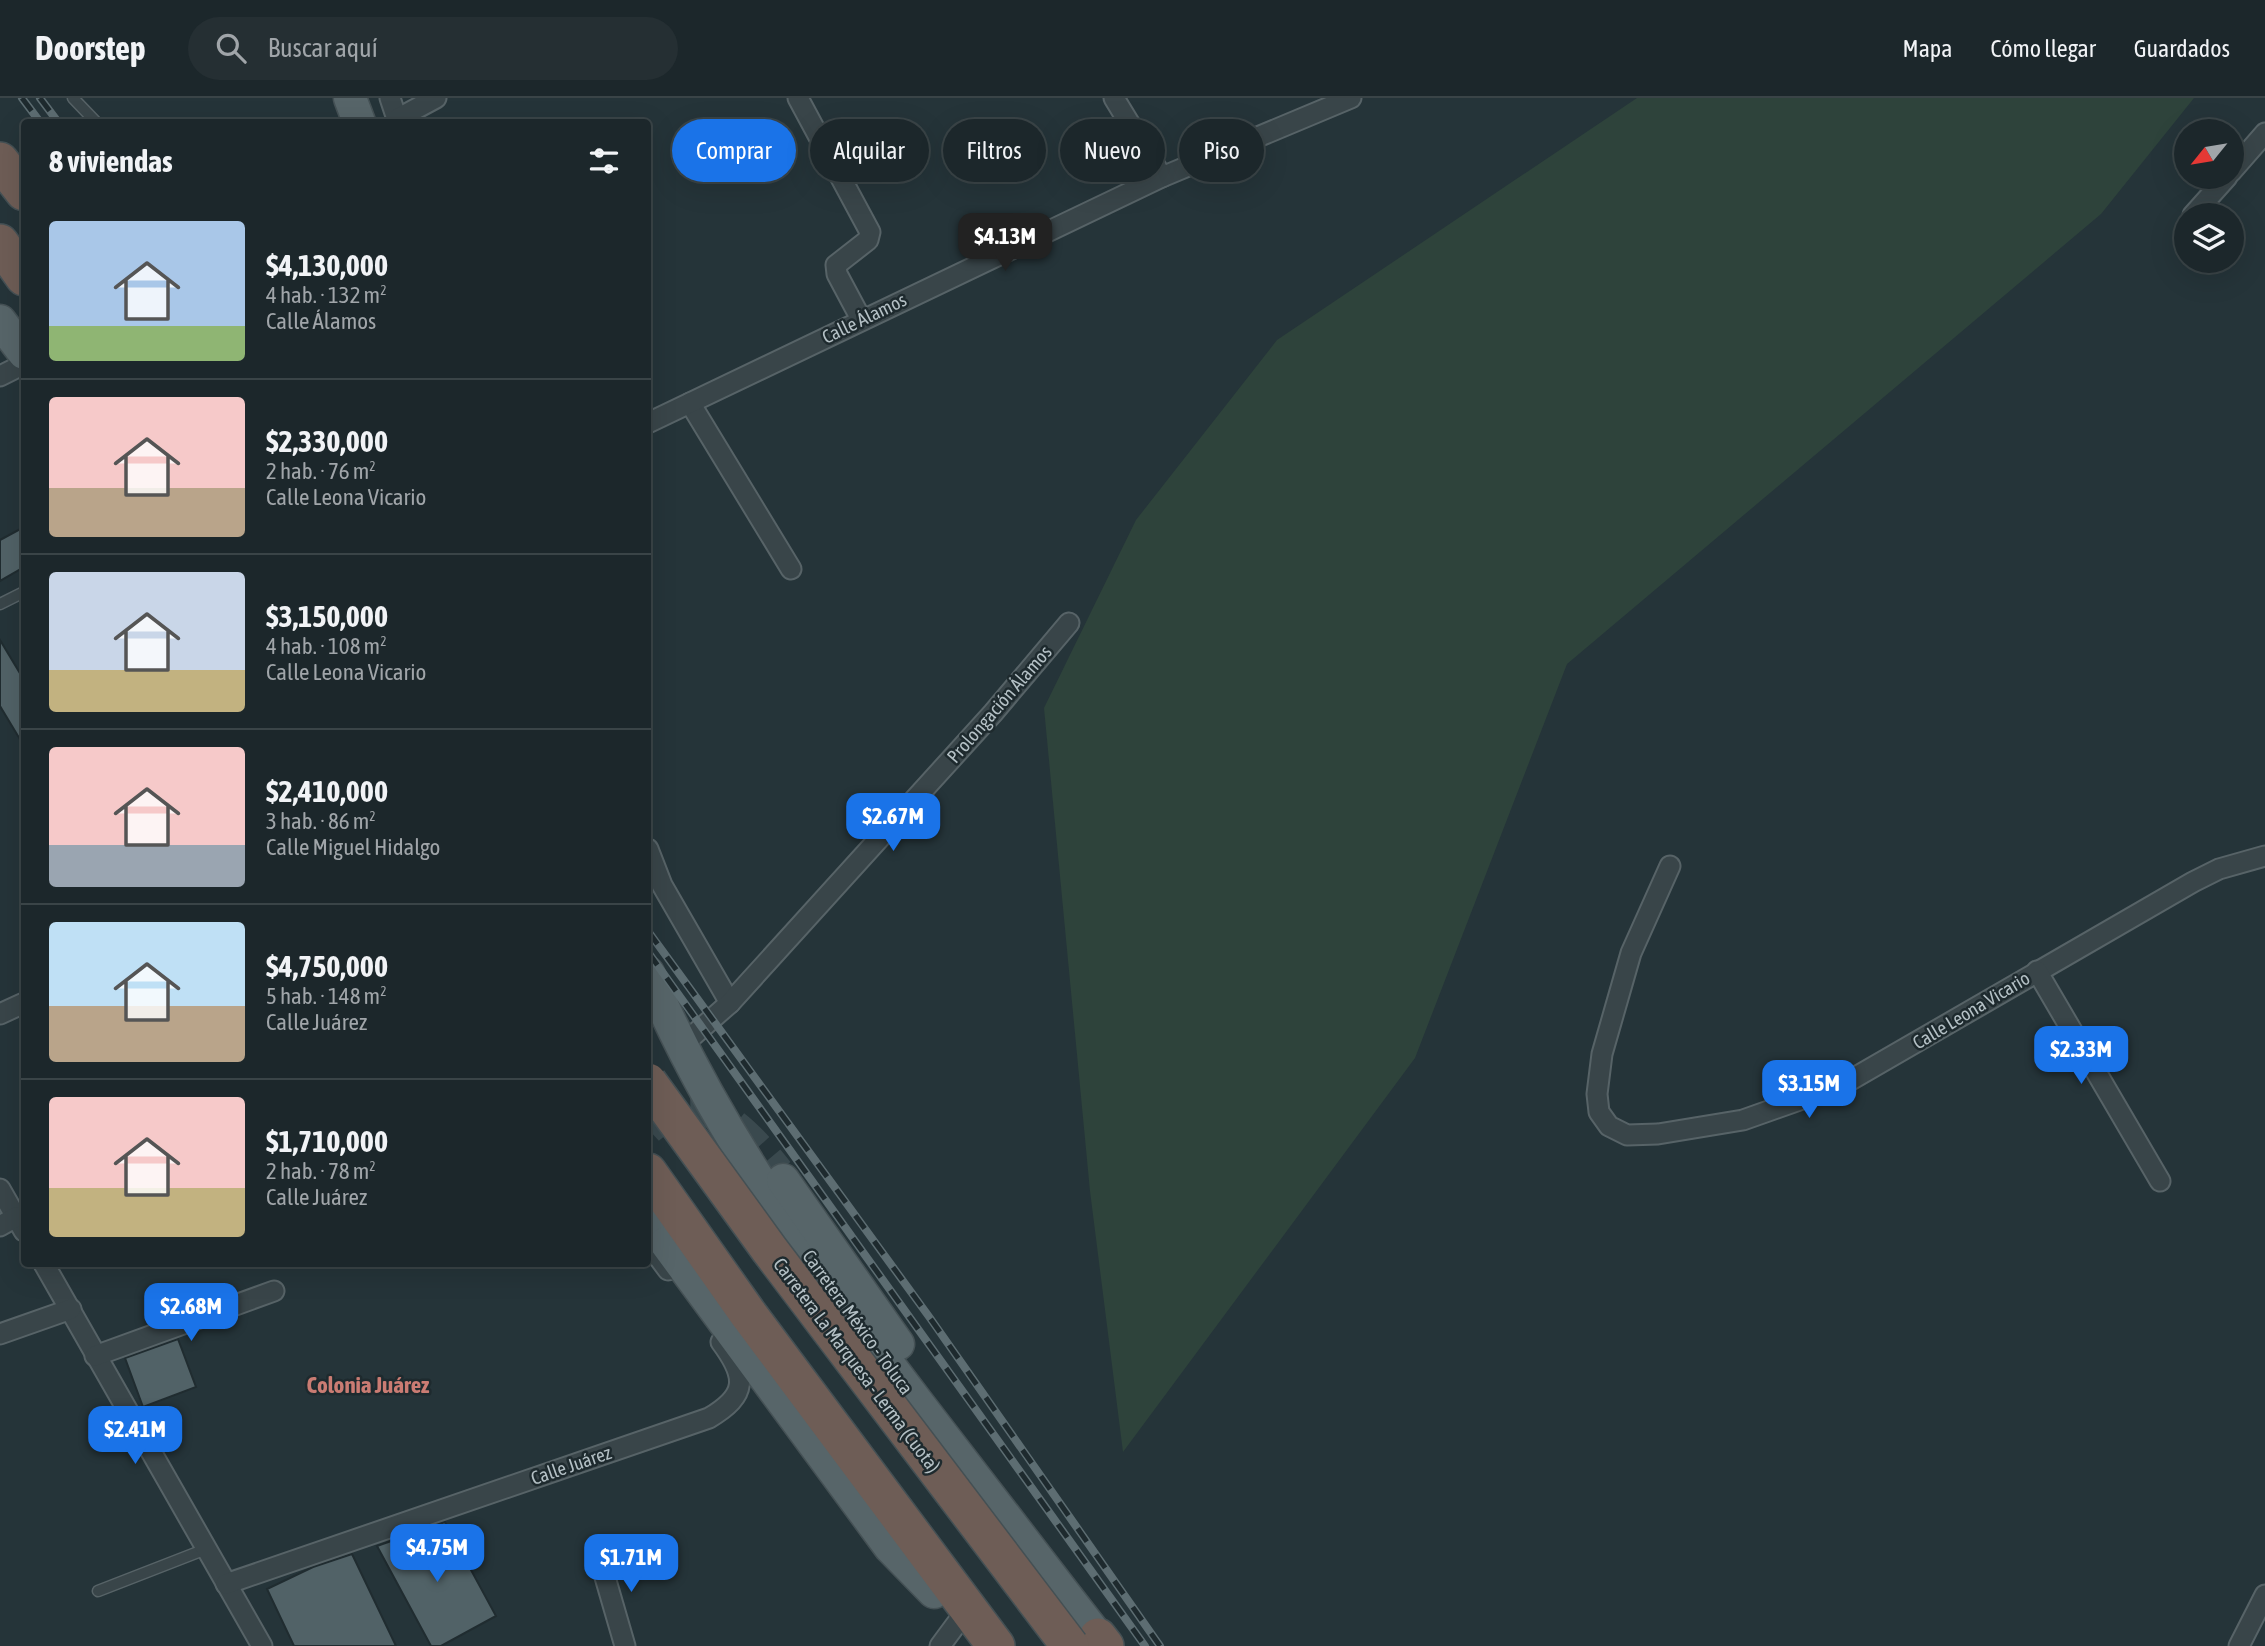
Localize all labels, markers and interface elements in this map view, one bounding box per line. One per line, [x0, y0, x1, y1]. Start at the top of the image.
search box [188, 17, 678, 80]
text: Doorstep [35, 29, 146, 67]
icon: search [212, 29, 250, 67]
text: Buscar aquí [268, 33, 378, 63]
text: Mapa [1903, 35, 1952, 62]
text: Cómo llegar [1990, 35, 2096, 62]
text: Guardados [2134, 35, 2230, 62]
chip: Comprar [672, 119, 796, 182]
chip: Alquilar [810, 119, 929, 182]
chip: Filtros [943, 119, 1046, 182]
chip: Nuevo [1060, 119, 1165, 182]
chip: Piso [1179, 119, 1264, 182]
north arrow [2174, 119, 2244, 189]
map controls [2174, 119, 2244, 273]
icon: filters [585, 142, 623, 180]
text: 8 viviendas [49, 144, 173, 178]
button: layers [2174, 203, 2244, 273]
pin: $4.13M [948, 214, 1062, 273]
text: $4.13M [974, 223, 1036, 249]
text: $4,130,000 [266, 248, 388, 282]
icon: home [105, 249, 189, 333]
text: 4 hab. · 132 m² [266, 282, 387, 308]
street label: Calle Álamos [818, 288, 910, 348]
text: Calle Álamos [266, 308, 376, 334]
text: $2,330,000 [266, 424, 388, 458]
icon: home [105, 425, 189, 509]
text: 2 hab. · 76 m² [266, 458, 376, 484]
text: Calle Leona Vicario [266, 484, 426, 510]
text: $3,150,000 [266, 599, 388, 633]
icon: home [105, 600, 189, 684]
text: 4 hab. · 108 m² [266, 633, 387, 659]
street label: Prolongación Álamos [942, 641, 1056, 767]
text: Calle Leona Vicario [266, 659, 426, 685]
text: $2,410,000 [266, 774, 388, 808]
icon: home [105, 775, 189, 859]
pin: $2.67M [836, 794, 950, 853]
text: $2.67M [862, 803, 924, 829]
text: 3 hab. · 86 m² [266, 808, 376, 834]
text: Calle Miguel Hidalgo [266, 834, 440, 860]
text: $4,750,000 [266, 949, 388, 983]
icon: home [105, 950, 189, 1034]
street label: Calle Leona Vicario [1909, 966, 2033, 1054]
text: 5 hab. · 148 m² [266, 983, 387, 1009]
text: Calle Juárez [266, 1009, 367, 1035]
pin: $2.33M [2024, 1026, 2138, 1086]
text: $2.33M [2050, 1036, 2112, 1062]
pin: $3.15M [1752, 1060, 1866, 1120]
text: $3.15M [1778, 1070, 1840, 1096]
text: $1,710,000 [266, 1124, 388, 1158]
icon: home [105, 1125, 189, 1209]
text: 2 hab. · 78 m² [266, 1158, 376, 1184]
text: Calle Juárez [266, 1184, 367, 1210]
street label: Carretera México - Toluca [798, 1245, 918, 1399]
street label: Carretera La Marquesa - Lerma (Cuota) [769, 1253, 945, 1477]
pin: $2.68M [134, 1284, 248, 1343]
text: $2.68M [160, 1293, 222, 1319]
district label: Colonia Juárez [307, 1372, 430, 1398]
pin: $2.41M [78, 1406, 192, 1466]
text: $2.41M [104, 1416, 166, 1442]
street label: Calle Juárez [528, 1441, 614, 1489]
pin: $4.75M [380, 1524, 494, 1584]
text: $4.75M [406, 1534, 468, 1560]
pin: $1.71M [574, 1534, 688, 1594]
text: $1.71M [600, 1544, 662, 1570]

